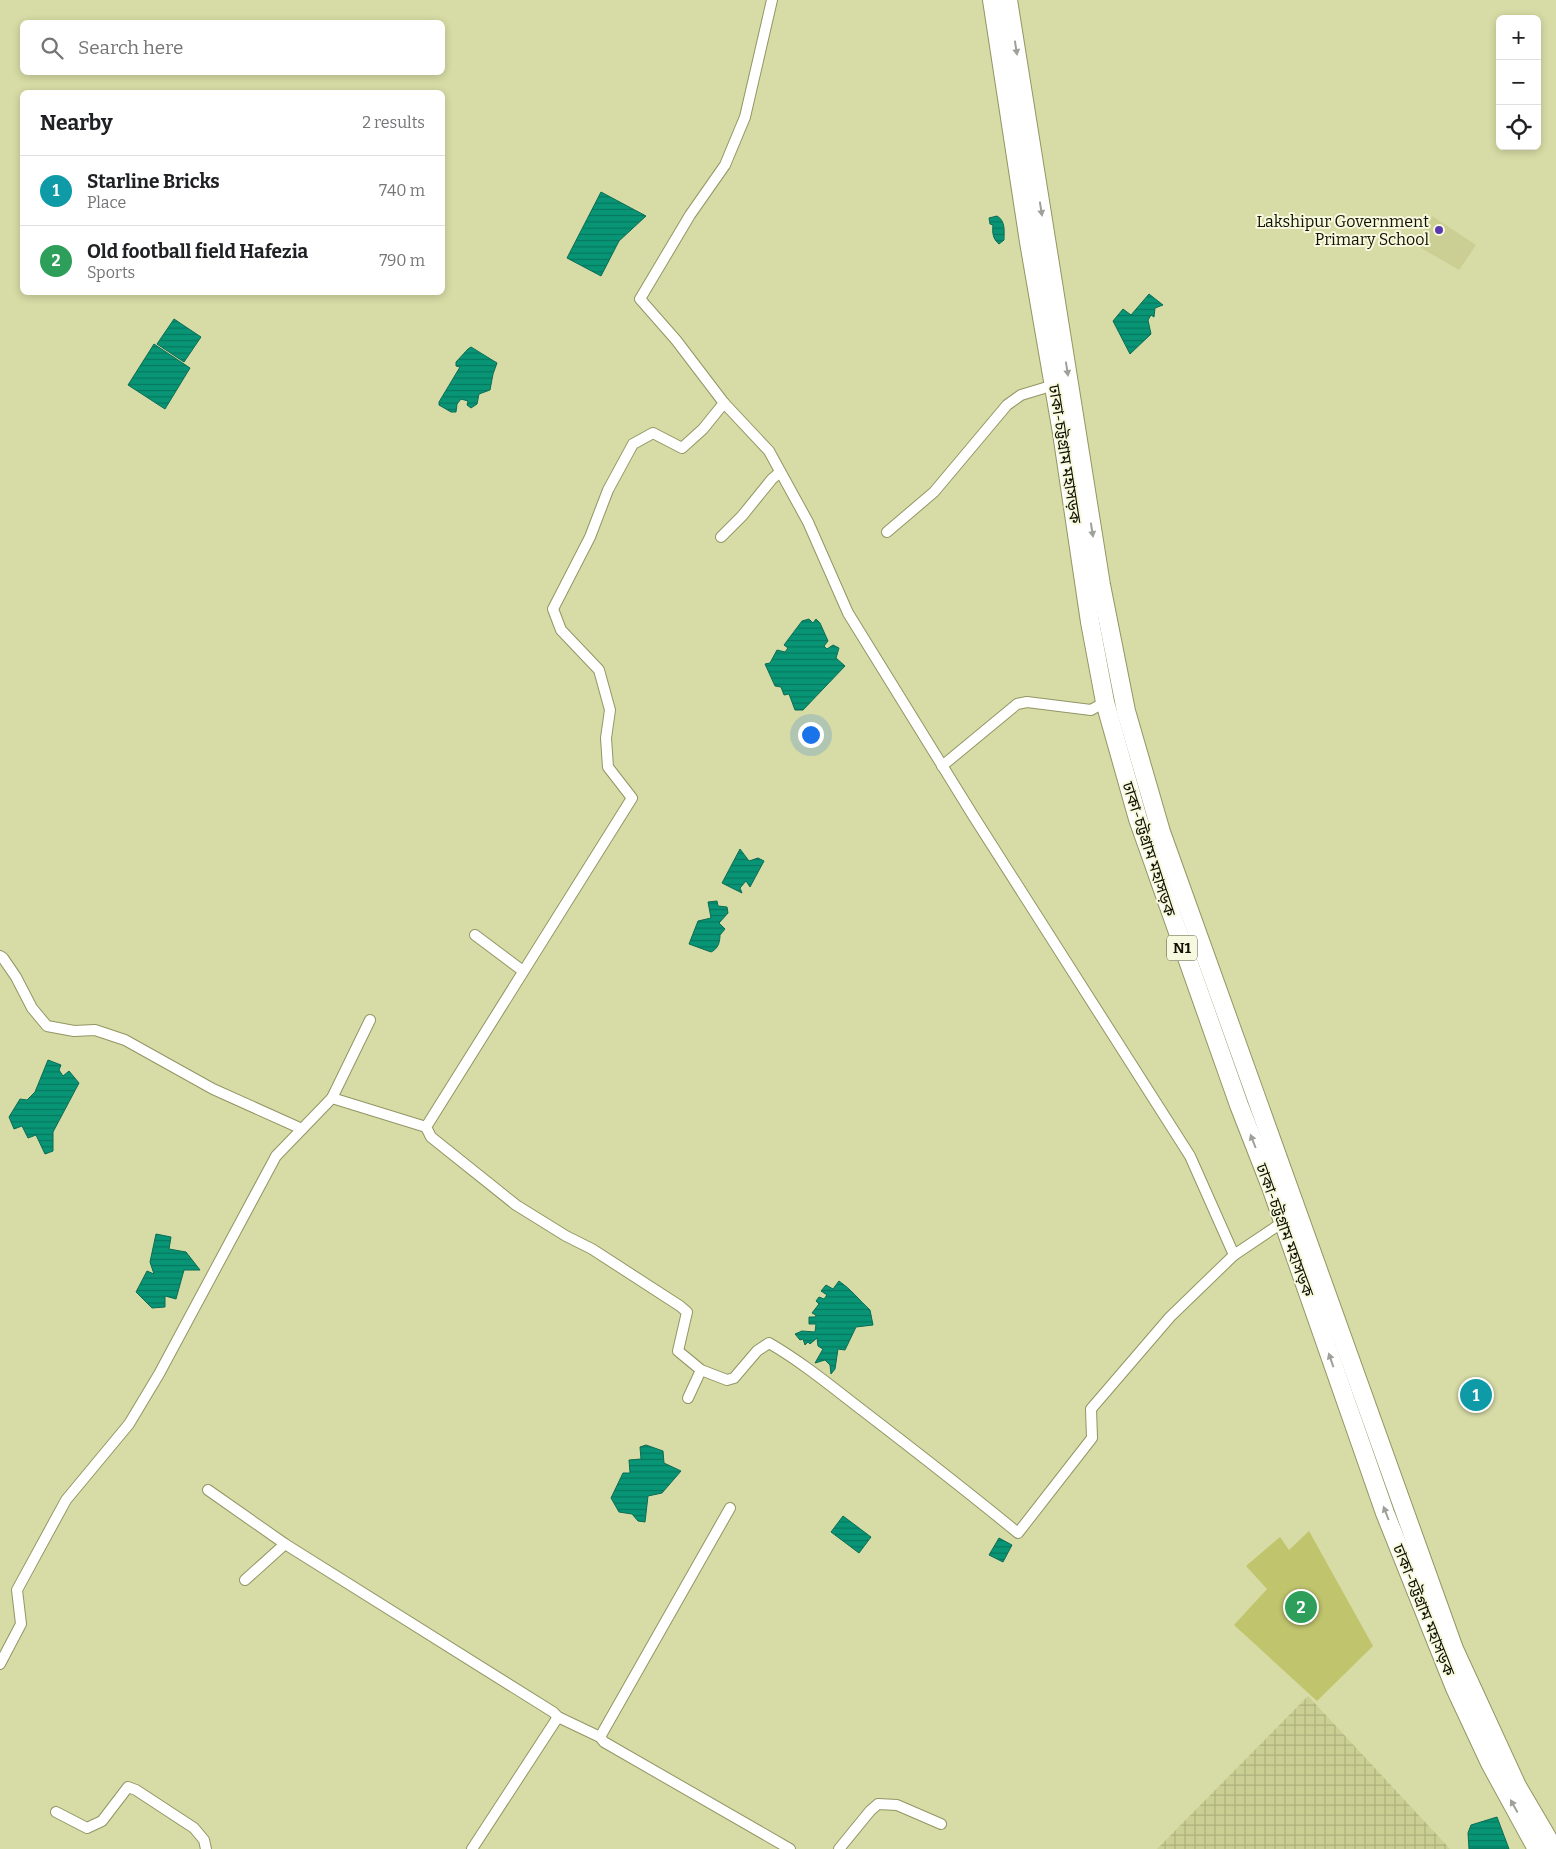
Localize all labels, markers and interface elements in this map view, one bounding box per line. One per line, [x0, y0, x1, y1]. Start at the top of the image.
map controls [1496, 15, 1541, 150]
button: + [1496, 15, 1541, 60]
search box [20, 20, 445, 75]
icon: search [38, 34, 66, 62]
text: Search here [78, 36, 183, 59]
one-way arrow [1012, 41, 1020, 57]
button: − [1496, 60, 1541, 105]
button: locate [1496, 105, 1541, 150]
text: Nearby [40, 110, 113, 136]
text: 2 results [362, 113, 425, 132]
text: Starline Bricks [87, 170, 220, 193]
text: 1 [53, 181, 59, 200]
text: 740 m [379, 181, 425, 200]
text: Place [87, 193, 126, 212]
one-way arrow [1038, 201, 1046, 217]
place label: Lakshipur Government Primary School [1256, 212, 1429, 249]
marker: Lakshipur Government Primary School [1433, 224, 1445, 236]
text: Old football field Hafezia [87, 240, 308, 263]
text: 2 [51, 251, 61, 270]
text: 790 m [379, 251, 425, 270]
text: Sports [87, 263, 135, 282]
one-way arrow [1063, 361, 1071, 377]
street label: ঢাকা-চট্টগ্রাম মহাসড়ক [1044, 382, 1086, 526]
one-way arrow [1089, 522, 1097, 538]
your location [798, 722, 824, 748]
street label: ঢাকা-চট্টগ্রাম মহাসড়ক [1118, 778, 1180, 920]
road number: N1 [1167, 936, 1197, 960]
one-way arrow [1249, 1134, 1256, 1149]
street label: ঢাকা-চট্টগ্রাম মহাসড়ক [1252, 1160, 1318, 1300]
one-way arrow [1327, 1353, 1335, 1368]
pin: 1 [1460, 1376, 1492, 1414]
one-way arrow [1382, 1506, 1389, 1521]
street label: ঢাকা-চট্টগ্রাম মহাসড়ক [1389, 1540, 1459, 1680]
pin: 2 [1285, 1588, 1317, 1626]
one-way arrow [1510, 1799, 1518, 1814]

